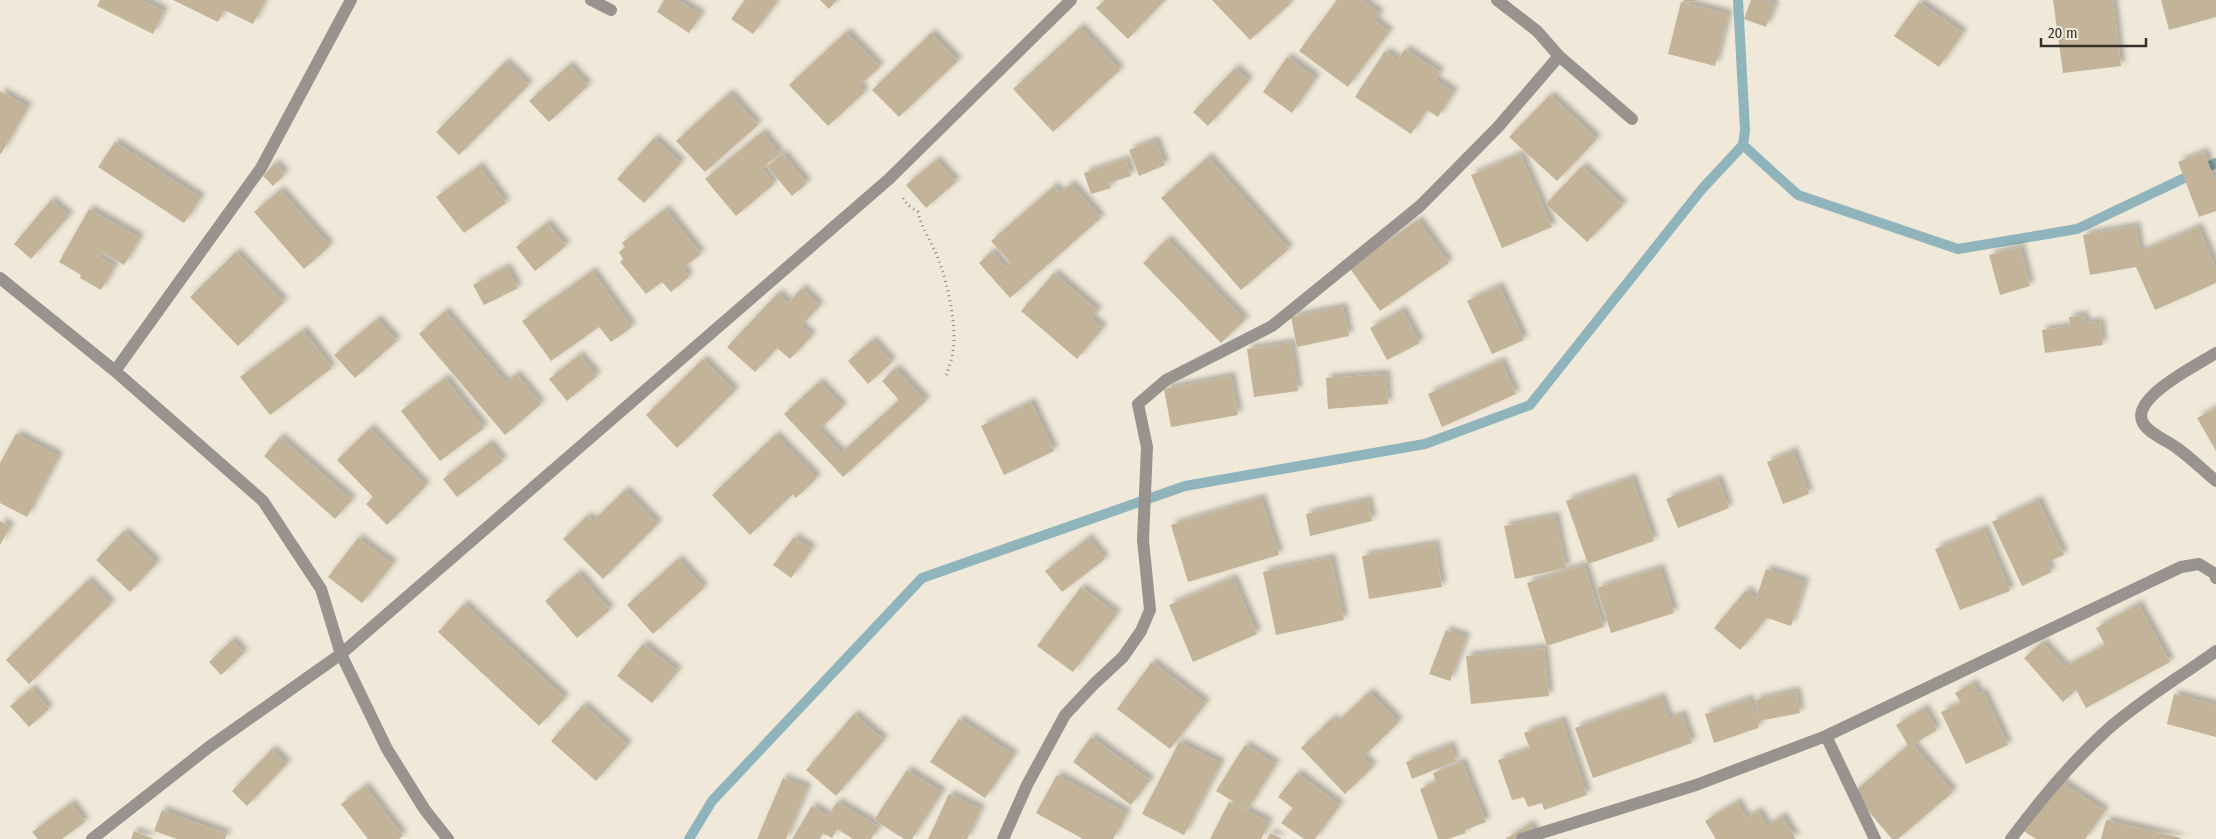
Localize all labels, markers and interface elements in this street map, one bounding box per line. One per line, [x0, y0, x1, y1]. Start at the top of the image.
scale bar [2041, 15, 2146, 47]
text: 20 m [2048, 24, 2078, 42]

